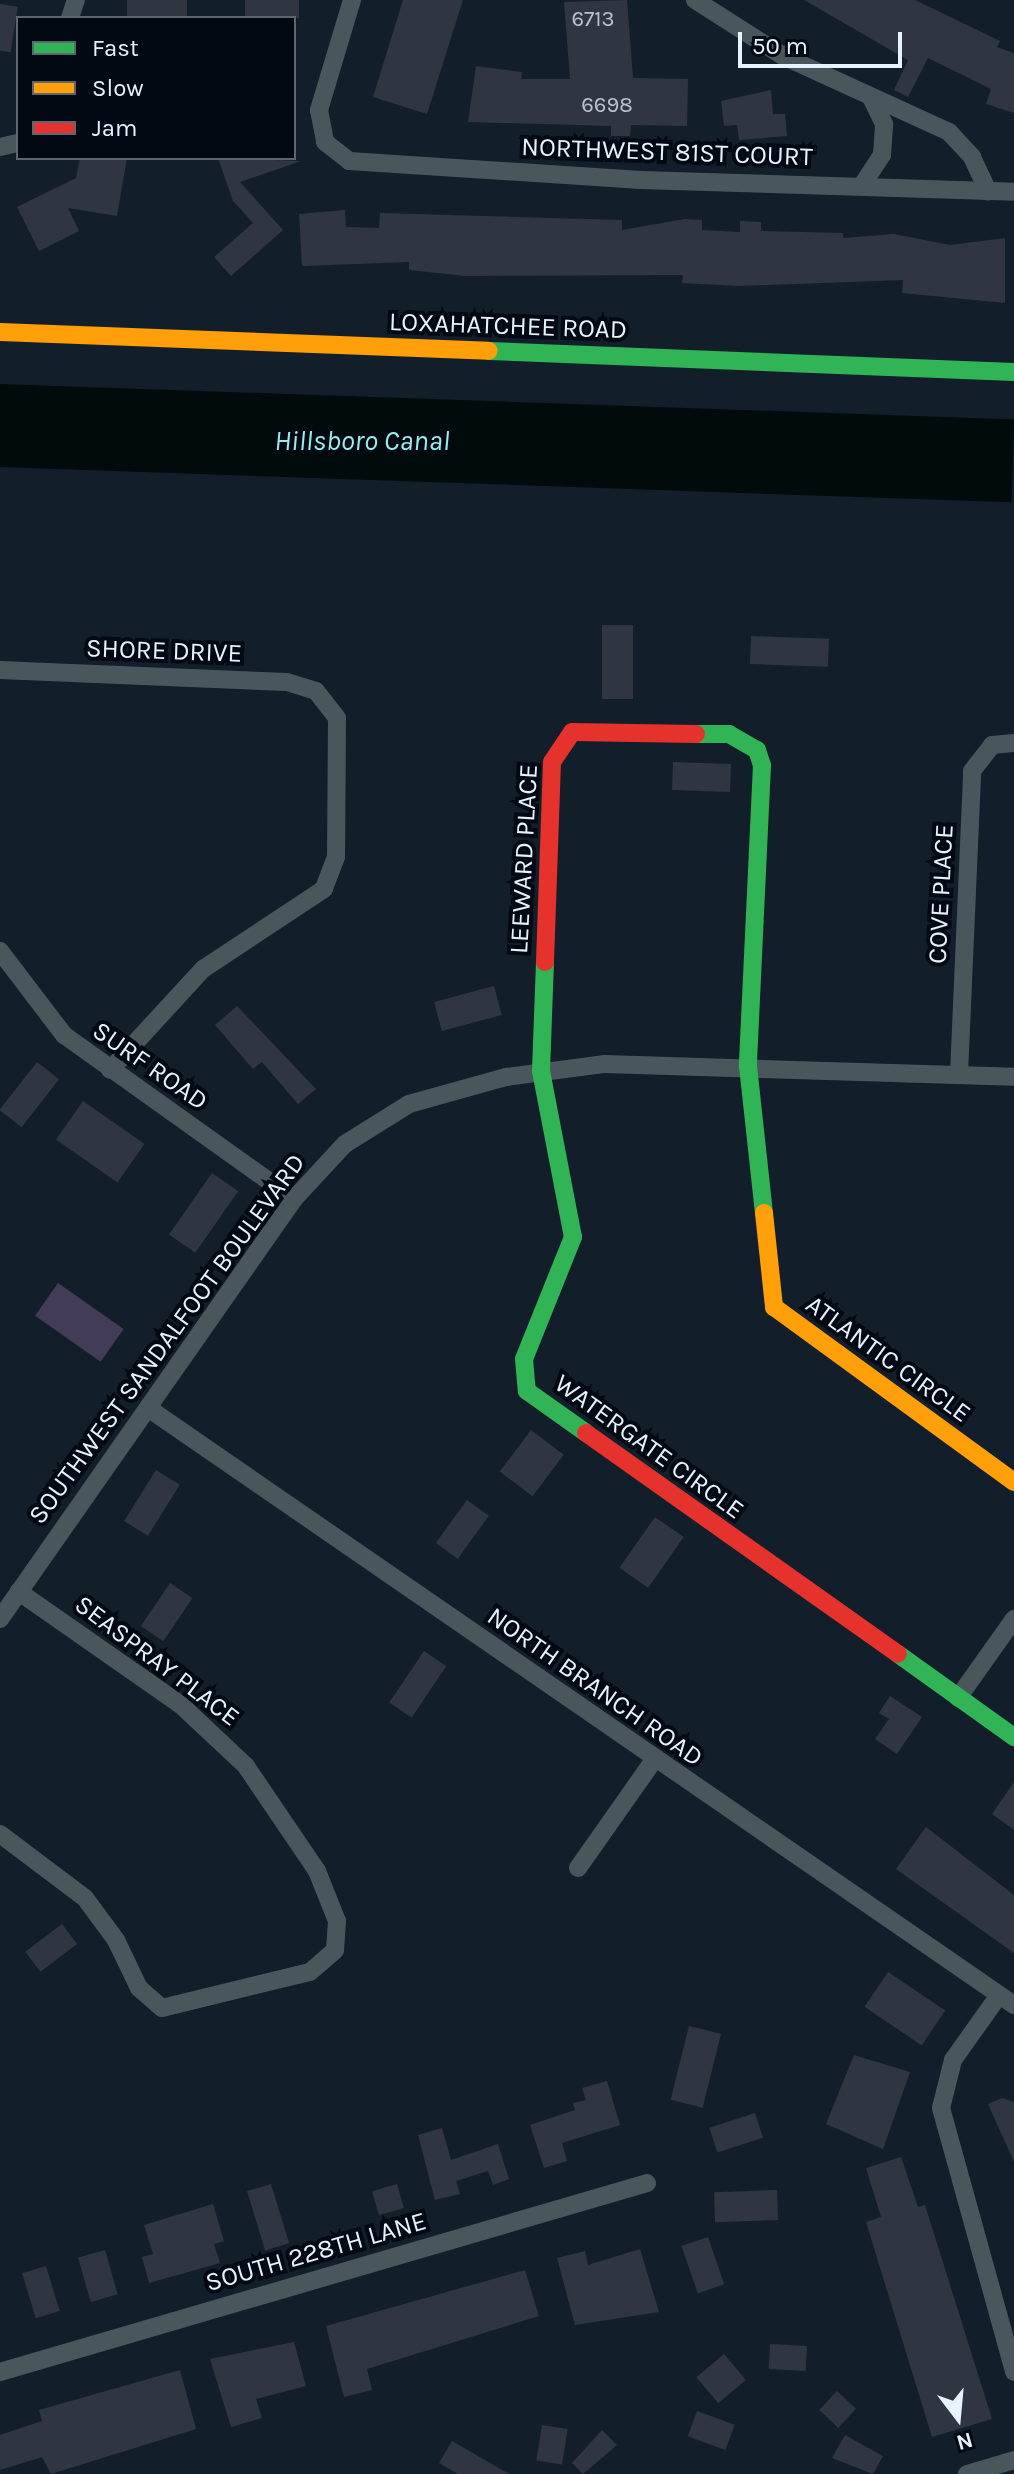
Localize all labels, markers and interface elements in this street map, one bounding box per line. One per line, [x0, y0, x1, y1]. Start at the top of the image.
house number: 6713 [571, 7, 615, 33]
legend [16, 16, 296, 160]
scale bar [742, 16, 906, 66]
text: 50 m [752, 32, 808, 60]
text: Fast [92, 34, 139, 62]
text: Slow [92, 74, 144, 102]
house number: 6698 [581, 93, 633, 119]
text: Jam [92, 114, 137, 142]
street label: NORTHWEST 81ST COURT [521, 131, 813, 173]
street label: LOXAHATCHEE ROAD [389, 306, 627, 346]
water label: Hillsboro Canal [274, 424, 450, 458]
street label: SHORE DRIVE [85, 633, 243, 669]
street label: LEEWARD PLACE [503, 763, 545, 955]
street label: COVE PLACE [922, 823, 960, 965]
street label: SURF ROAD [86, 1015, 214, 1117]
street label: SOUTHWEST SANDALFOOT BOULEVARD [22, 1148, 312, 1530]
street label: ATLANTIC CIRCLE [800, 1289, 976, 1429]
street label: WATERGATE CIRCLE [548, 1368, 750, 1526]
street label: SEASPRAY PLACE [69, 1589, 245, 1733]
street label: NORTH BRANCH ROAD [481, 1601, 709, 1773]
street label: SOUTH 228TH LANE [202, 2206, 430, 2298]
north arrow [918, 2378, 998, 2458]
text: N [953, 2426, 976, 2456]

